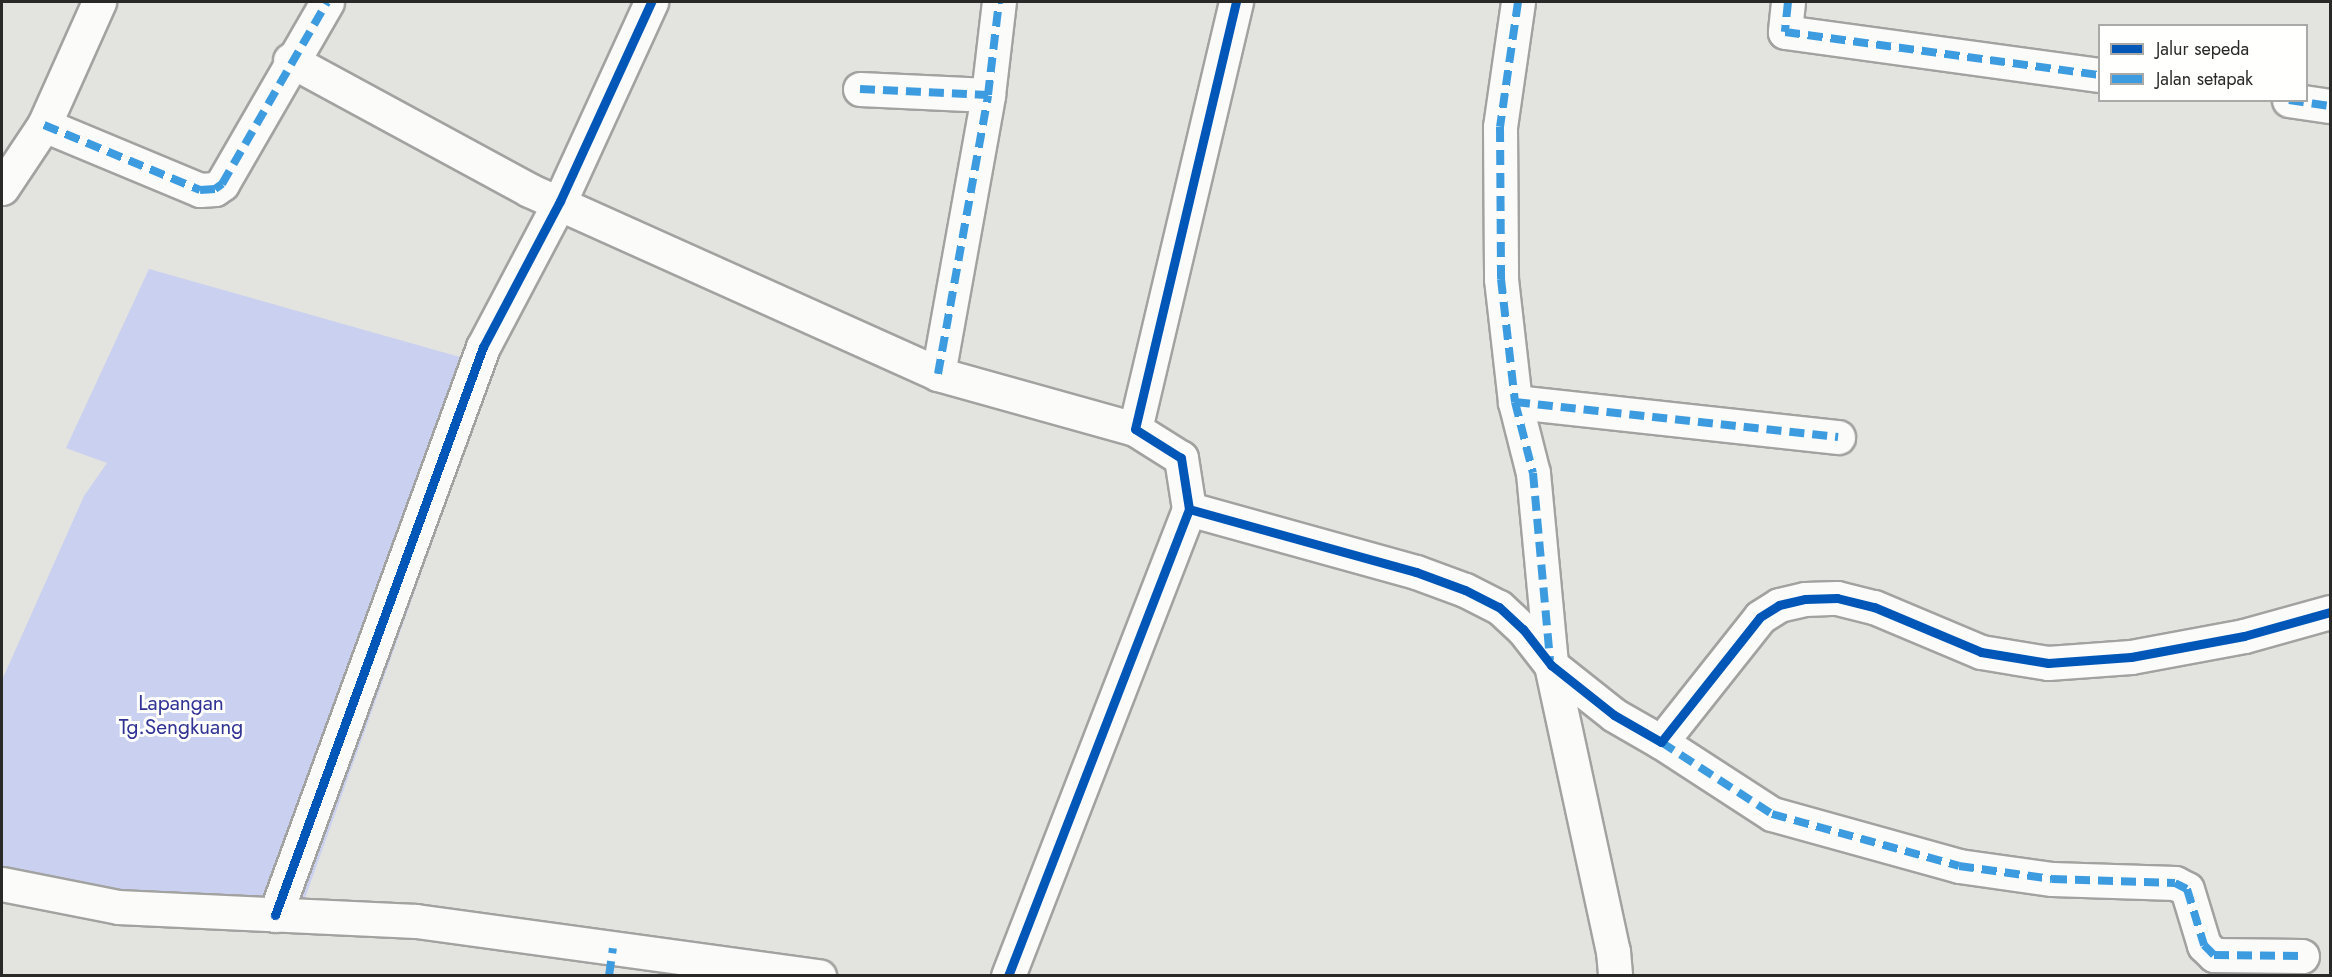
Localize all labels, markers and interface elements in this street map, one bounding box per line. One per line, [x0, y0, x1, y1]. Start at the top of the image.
legend [2098, 24, 2308, 102]
text: Jalur sepeda [2156, 36, 2249, 62]
text: Jalan setapak [2156, 66, 2253, 92]
park label: Lapangan Tg.Sengkuang [119, 690, 243, 740]

